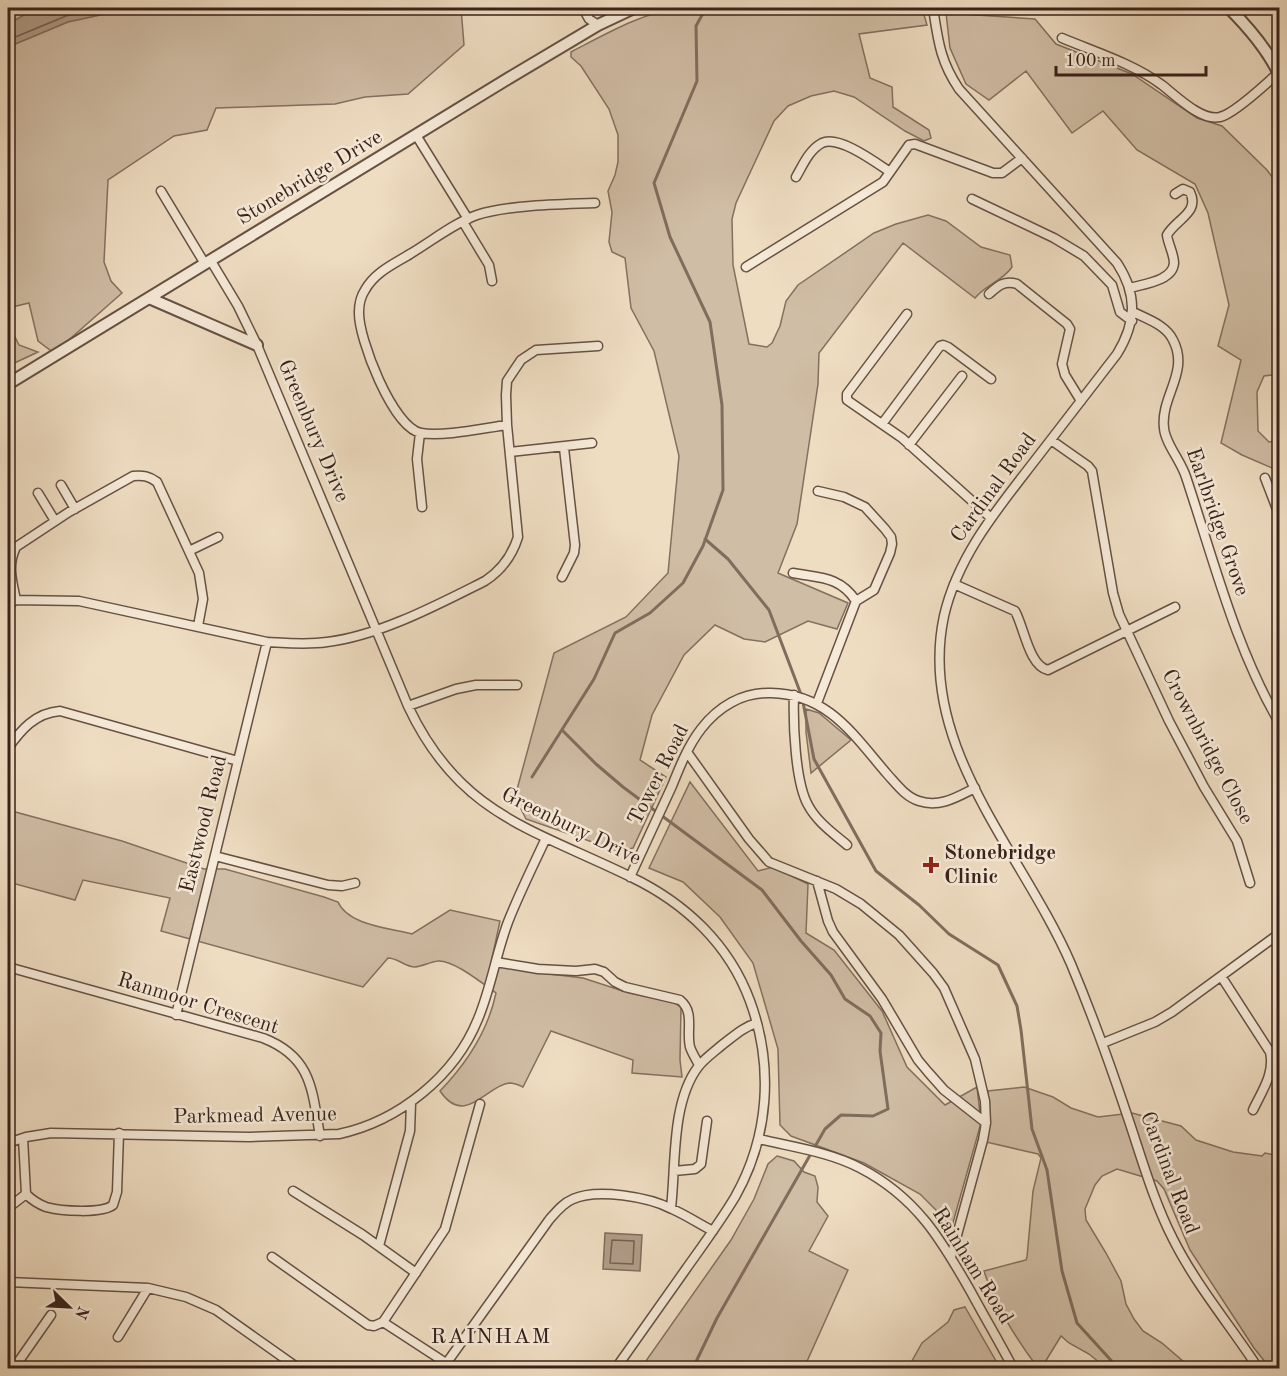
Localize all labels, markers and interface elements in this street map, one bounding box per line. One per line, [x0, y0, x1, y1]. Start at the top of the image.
scale bar [1056, 39, 1206, 77]
text: 100 m [1065, 52, 1116, 70]
street label: Stonebridge Drive [234, 126, 386, 230]
street label: Greenbury Drive [274, 357, 352, 505]
street label: Cardinal Road [947, 429, 1041, 547]
street label: Earlbridge Grove [1182, 445, 1252, 599]
street label: Crownbridge Close [1157, 666, 1257, 828]
street label: Tower Road [625, 721, 693, 829]
street label: Eastwood Road [177, 753, 231, 895]
street label: Greenbury Drive [498, 784, 644, 870]
place label: Stonebridge Clinic [944, 843, 1056, 888]
marker: Stonebridge Clinic [922, 856, 940, 874]
street label: Ranmoor Crescent [115, 969, 281, 1039]
street label: Parkmead Avenue [173, 1104, 337, 1128]
street label: Cardinal Road [1136, 1109, 1202, 1237]
street label: Rainham Road [928, 1204, 1016, 1328]
north arrow [39, 1277, 99, 1337]
text: N [71, 1303, 91, 1322]
district label: RAINHAM [430, 1326, 552, 1348]

